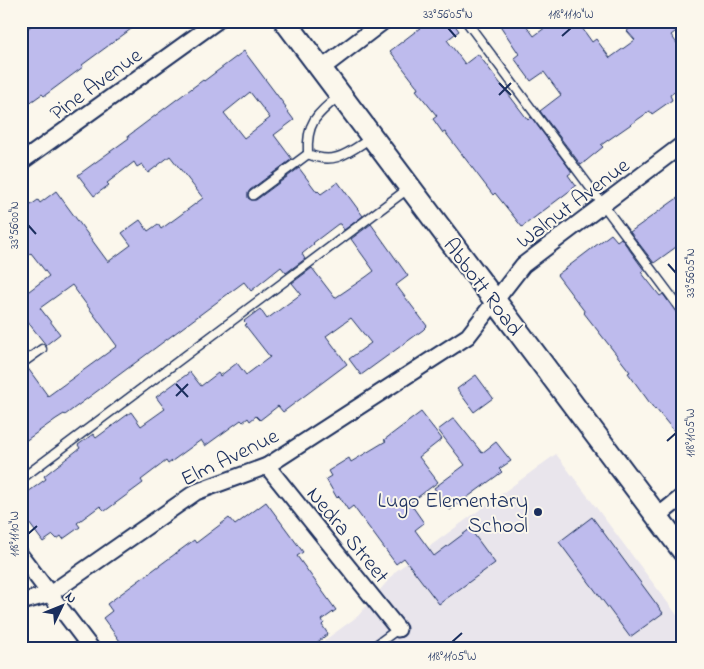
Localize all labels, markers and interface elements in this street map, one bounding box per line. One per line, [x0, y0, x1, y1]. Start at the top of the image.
text: 33°56'05"N [423, 6, 473, 24]
text: 118°11'10"W [548, 6, 594, 24]
street label: Pine Avenue [44, 41, 150, 130]
street label: Walnut Avenue [510, 151, 637, 258]
text: 33°56'00"N [6, 201, 24, 249]
street label: Abbott Road [434, 232, 529, 344]
text: 33°56'05"N [682, 248, 700, 298]
text: 118°11'05"W [682, 409, 700, 457]
street label: Elm Avenue [176, 421, 285, 496]
street label: Nedra Street [298, 480, 396, 592]
place label: Lugo Elementary School [378, 486, 528, 543]
marker: Lugo Elementary School [532, 506, 544, 518]
text: 118°11'10"W [6, 511, 24, 557]
north arrow [38, 582, 88, 632]
text: N [60, 588, 81, 609]
text: 118°11'05"W [428, 648, 476, 666]

